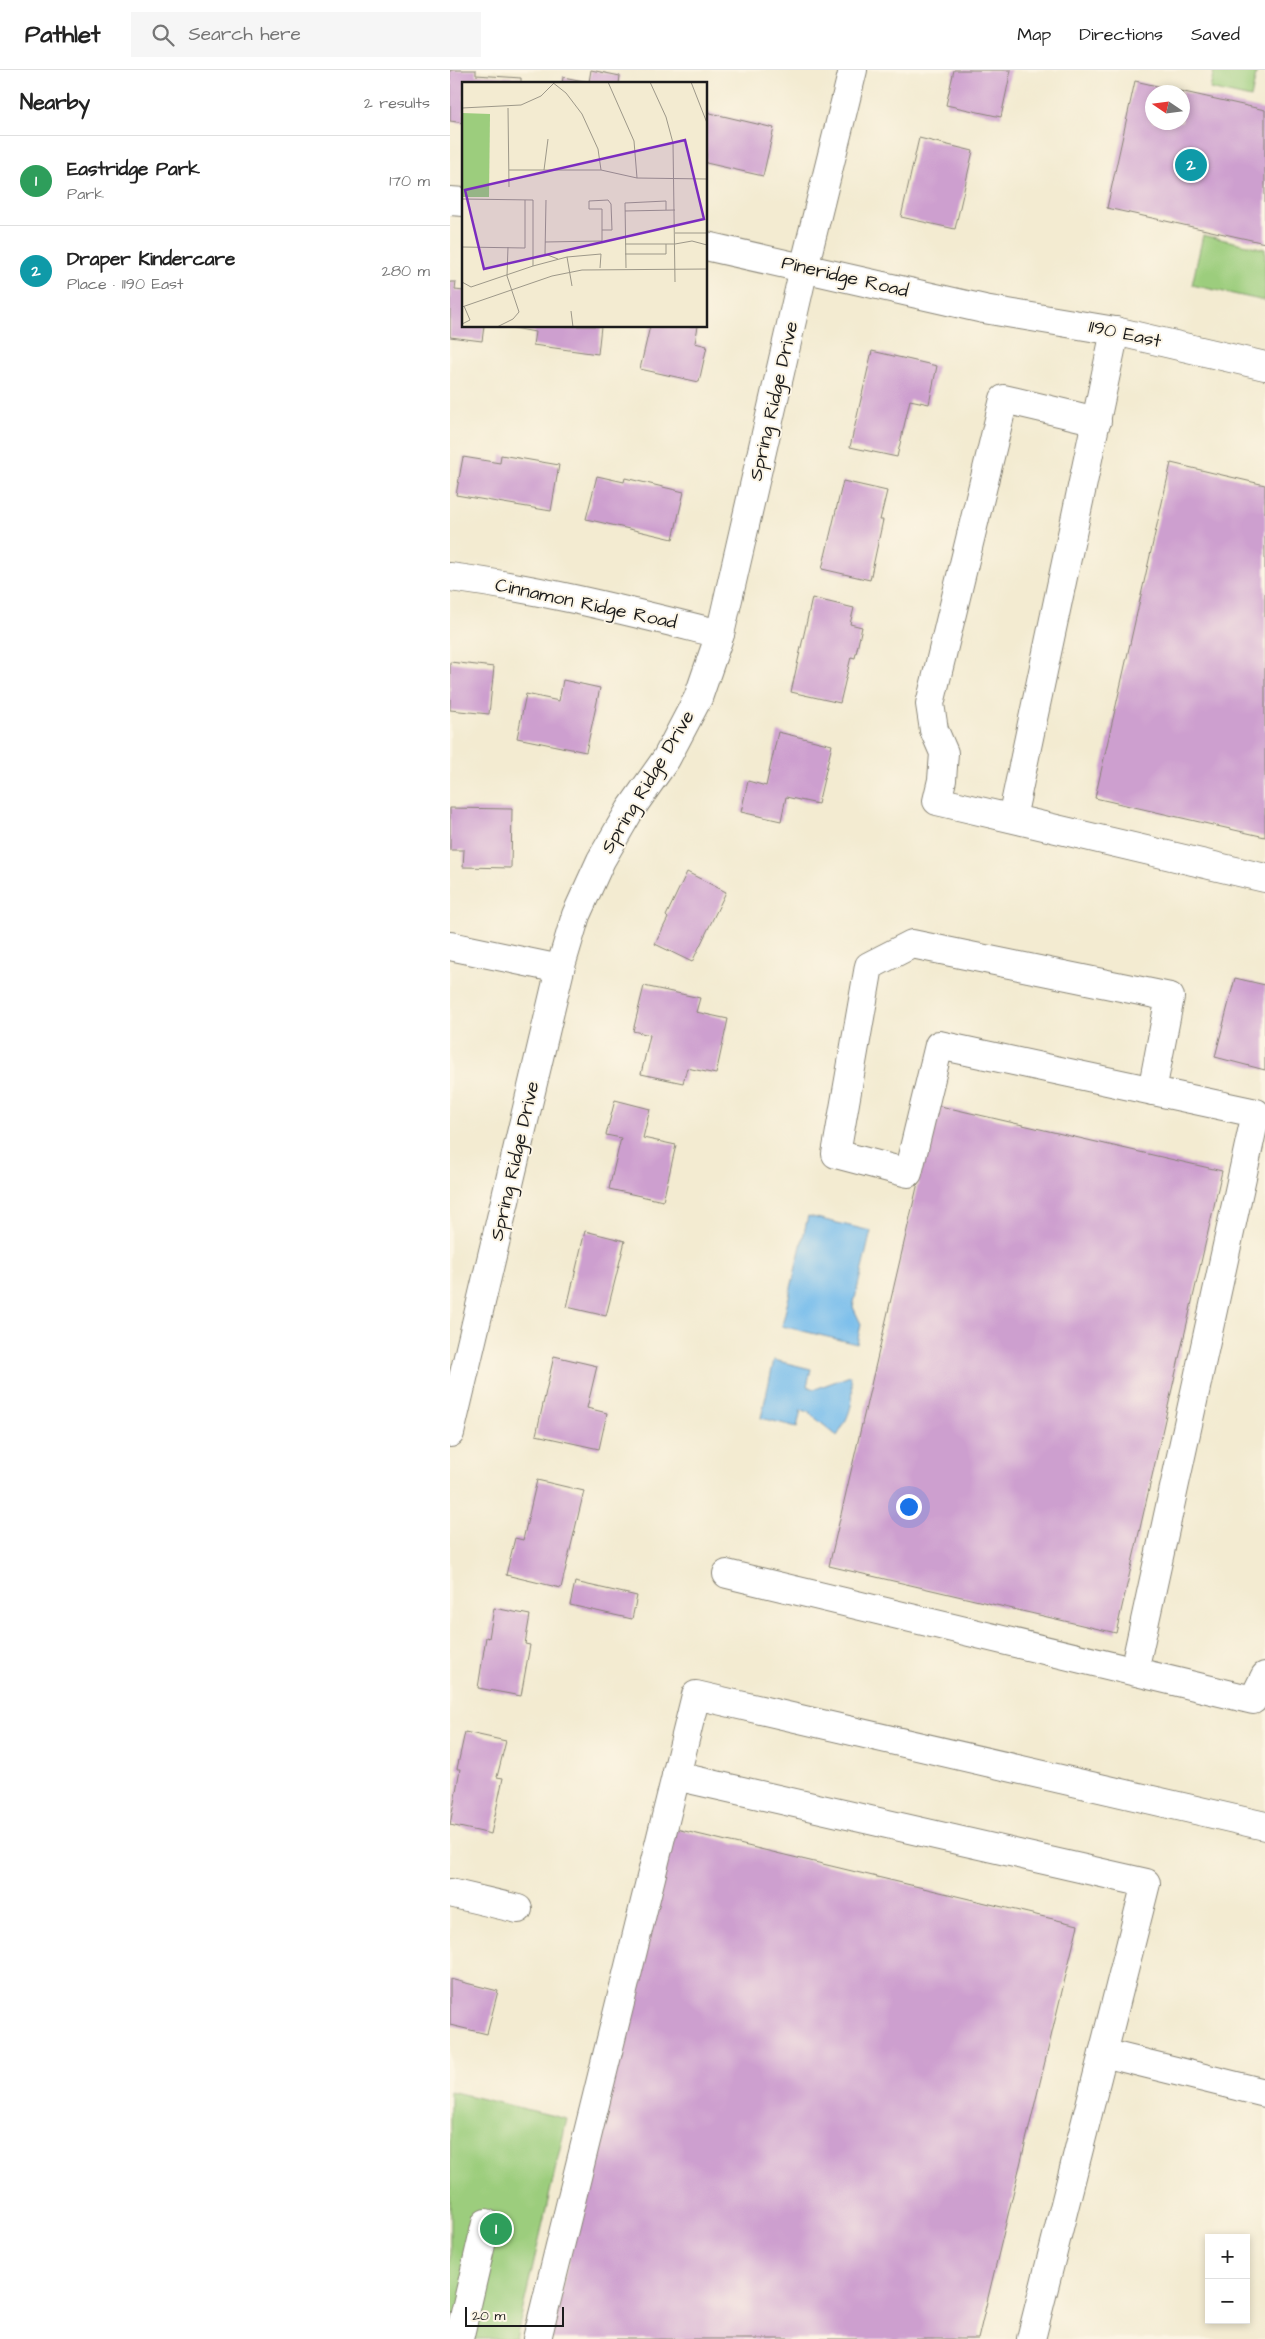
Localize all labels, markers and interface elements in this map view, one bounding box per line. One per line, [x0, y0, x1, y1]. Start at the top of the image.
search box [131, 12, 481, 57]
text: Pathlet [25, 18, 101, 52]
icon: search [149, 21, 177, 49]
text: Search here [189, 21, 301, 48]
text: Map [1017, 22, 1051, 47]
text: Directions [1079, 22, 1163, 47]
text: Saved [1191, 22, 1240, 47]
inset map [462, 82, 708, 328]
north arrow [1145, 85, 1190, 130]
text: Nearby [20, 88, 90, 117]
text: 2 results [364, 92, 430, 114]
pin: 2 [1175, 146, 1207, 184]
text: Eastridge Park [67, 156, 200, 183]
text: 1 [35, 170, 37, 192]
text: 170 m [389, 170, 430, 192]
text: Park [67, 183, 104, 205]
text: Draper Kindercare [67, 246, 235, 273]
street label: Pineridge Road [779, 249, 911, 306]
text: 2 [31, 260, 41, 282]
text: 280 m [382, 260, 430, 282]
text: Place · 1190 East [67, 273, 184, 295]
street label: 1190 East [1086, 313, 1164, 355]
street label: Spring Ridge Drive [743, 319, 806, 484]
street label: Cinnamon Ridge Road [492, 572, 680, 637]
street label: Spring Ridge Drive [595, 705, 702, 859]
street label: Spring Ridge Drive [484, 1079, 547, 1244]
your location [896, 1494, 922, 1520]
pin: 1 [480, 2210, 512, 2248]
map controls [1205, 2234, 1250, 2324]
button: + [1205, 2234, 1250, 2279]
button: − [1205, 2279, 1250, 2324]
scale bar [465, 2304, 564, 2327]
text: 20 m [472, 2306, 505, 2326]

